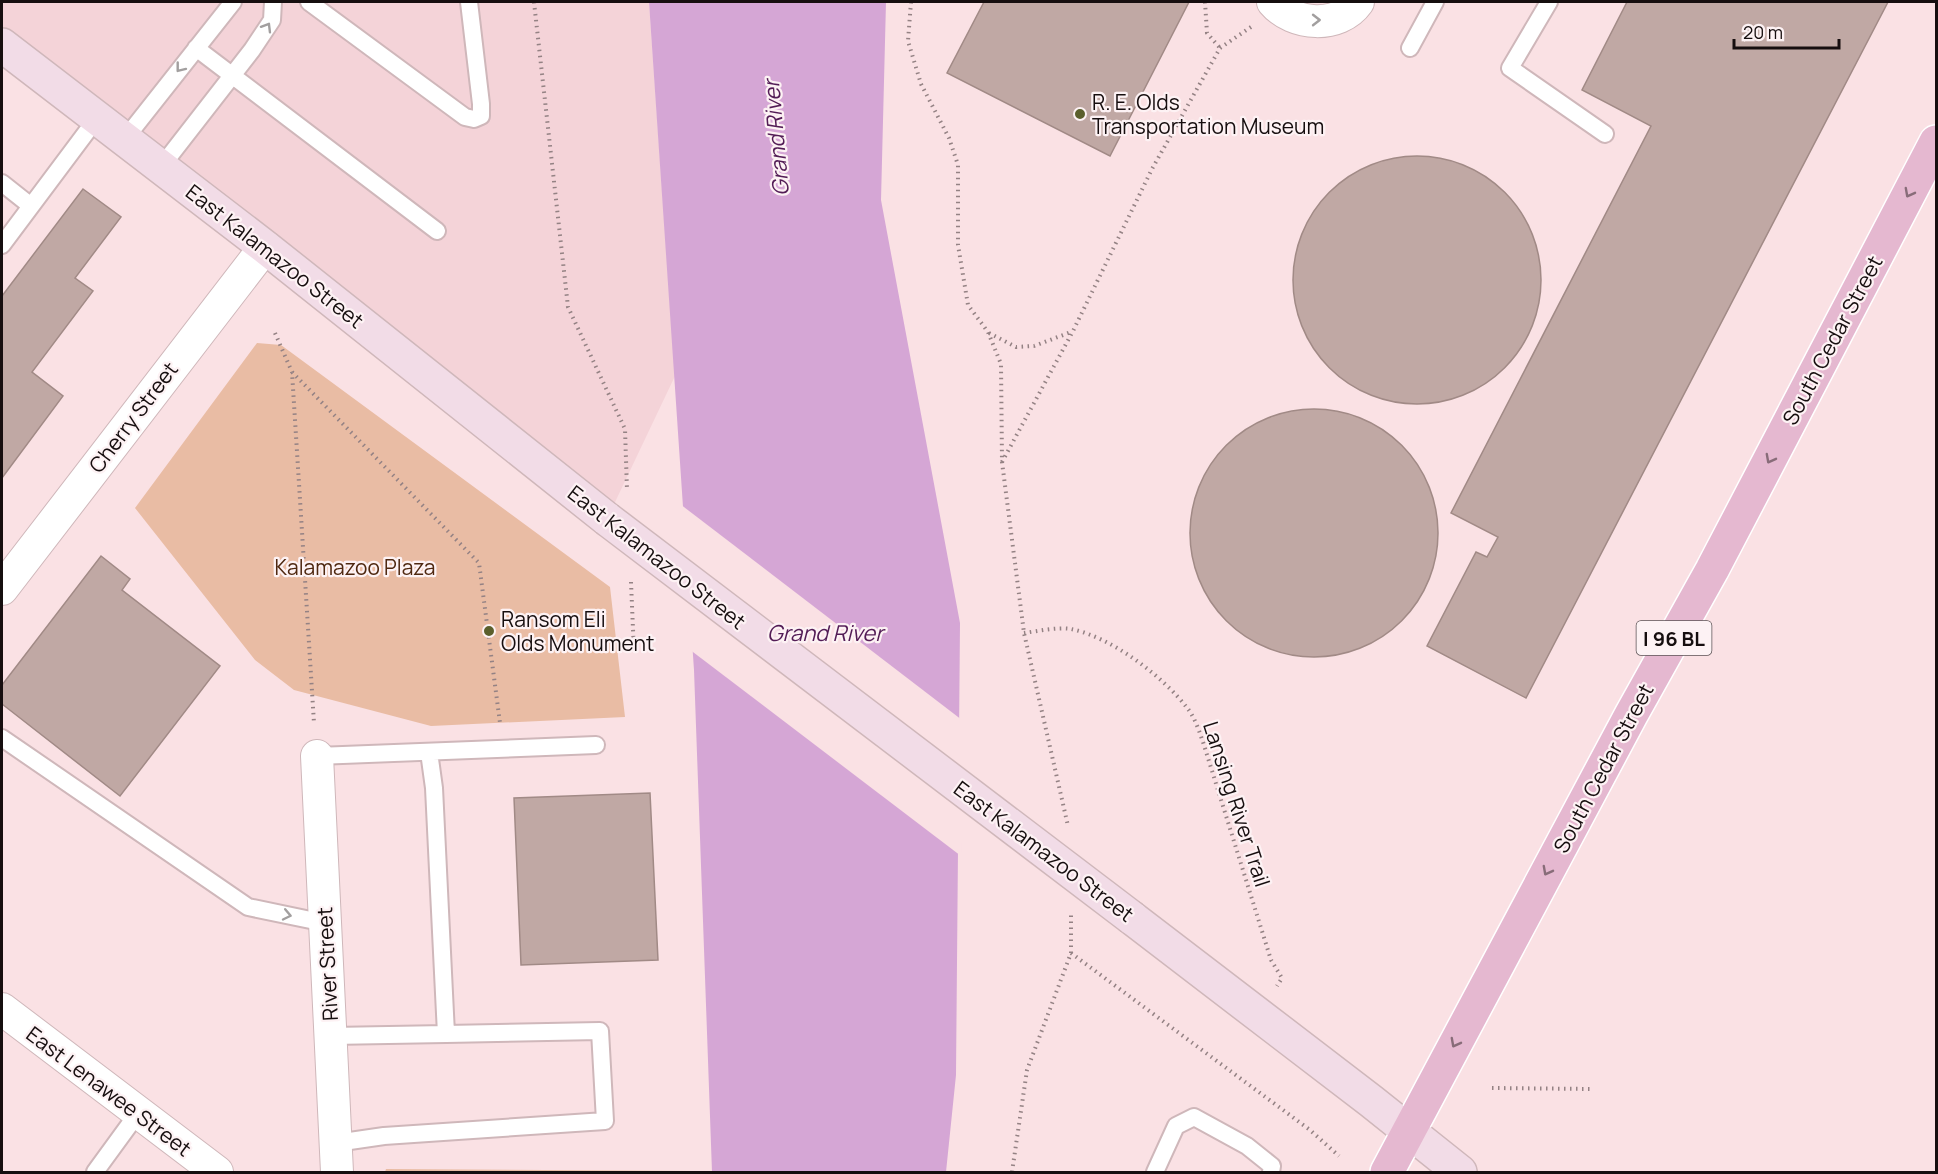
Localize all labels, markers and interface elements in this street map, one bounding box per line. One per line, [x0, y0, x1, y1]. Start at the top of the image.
scale bar [1734, 12, 1839, 50]
one-way arrow [1311, 14, 1320, 26]
text: 20 m [1743, 20, 1783, 44]
one-way arrow [260, 23, 271, 33]
one-way arrow [177, 61, 188, 72]
water label: Grand River [756, 76, 796, 197]
place label: R. E. Olds Transportation Museum [1092, 88, 1324, 140]
marker: R. E. Olds Transportation Museum [1073, 107, 1087, 121]
street label: East Kalamazoo Street [180, 178, 370, 334]
one-way arrow [1905, 187, 1916, 198]
street label: South Cedar Street [1776, 251, 1888, 429]
street label: Cherry Street [82, 356, 184, 478]
one-way arrow [1766, 453, 1777, 463]
street label: East Kalamazoo Street [562, 479, 752, 635]
park label: Kalamazoo Plaza [275, 553, 435, 581]
place label: Ransom Eli Olds Monument [501, 605, 654, 657]
water label: Grand River [767, 618, 886, 648]
road number: I 96 BL [1636, 621, 1712, 655]
marker: Ransom Eli Olds Monument [482, 624, 496, 638]
street label: South Cedar Street [1547, 679, 1659, 857]
street label: Lansing River Trail [1197, 718, 1277, 890]
street label: East Kalamazoo Street [948, 774, 1140, 928]
one-way arrow [1543, 864, 1554, 875]
street label: River Street [310, 906, 344, 1022]
one-way arrow [281, 908, 291, 921]
street label: East Lenawee Street [21, 1020, 197, 1162]
one-way arrow [1451, 1036, 1462, 1047]

